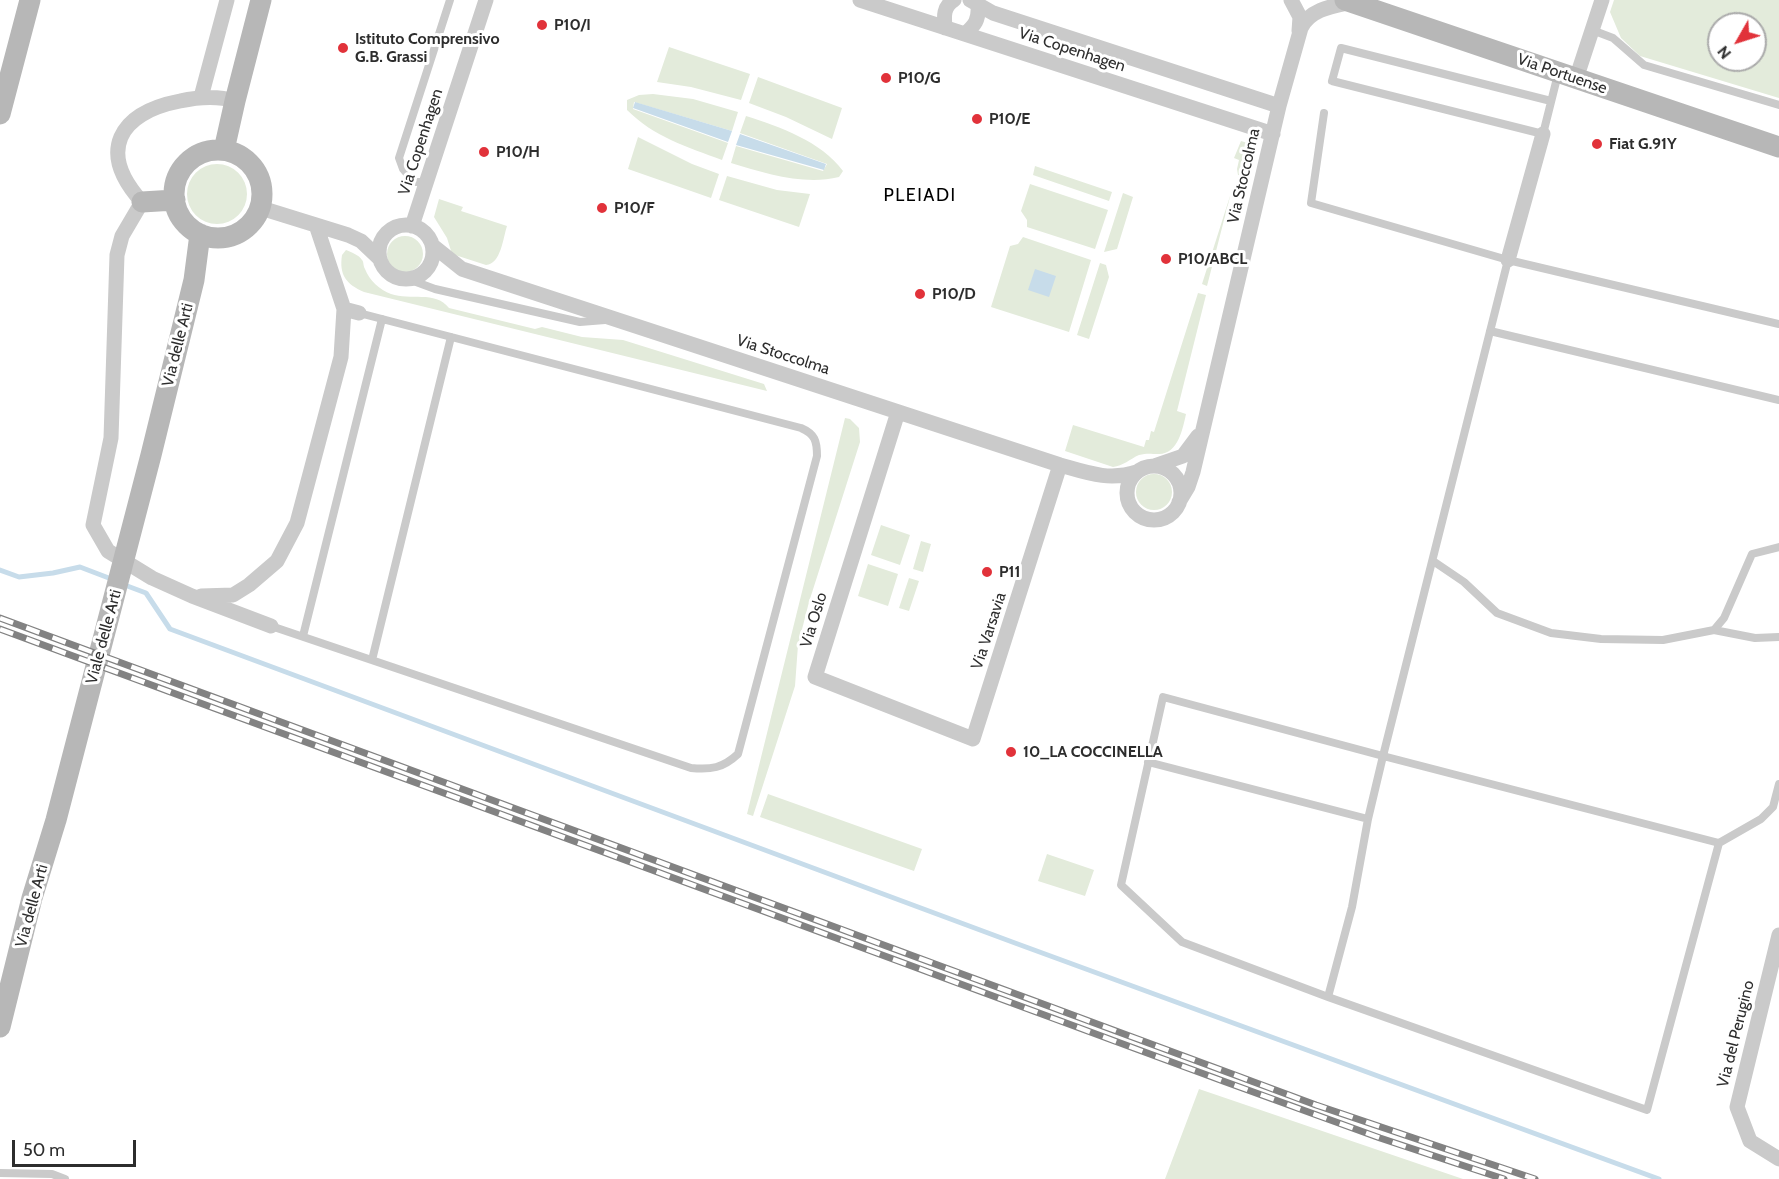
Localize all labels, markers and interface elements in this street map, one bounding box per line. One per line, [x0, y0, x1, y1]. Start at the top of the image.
north arrow [1707, 12, 1767, 72]
place label: P10/I [554, 15, 591, 35]
marker: P10/I [535, 18, 549, 32]
street label: Via Copenhagen [1016, 24, 1128, 76]
place label: Istituto Comprensivo G.B. Grassi [355, 29, 500, 67]
marker: Istituto Comprensivo G.B. Grassi [336, 41, 350, 55]
text: N [1713, 42, 1735, 63]
street label: Via Portuense [1515, 50, 1609, 98]
place label: P10/G [898, 68, 941, 88]
marker: P10/G [879, 71, 893, 85]
street label: Via Copenhagen [395, 86, 447, 198]
place label: P10/E [989, 109, 1030, 129]
marker: P10/E [970, 112, 984, 126]
street label: Via Stoccolma [1224, 127, 1264, 225]
place label: Fiat G.91Y [1609, 134, 1677, 154]
marker: Fiat G.91Y [1590, 137, 1604, 151]
place label: P10/H [496, 142, 540, 162]
marker: P10/H [477, 145, 491, 159]
district label: PLEIADI [883, 185, 957, 207]
place label: P10/F [614, 198, 655, 218]
marker: P10/F [595, 201, 609, 215]
place label: P10/ABCL [1178, 249, 1247, 269]
marker: P10/ABCL [1159, 252, 1173, 266]
place label: P10/D [932, 284, 976, 304]
marker: P10/D [913, 287, 927, 301]
street label: Via delle Arti [158, 301, 198, 389]
street label: Via Stoccolma [734, 331, 832, 379]
place label: P11 [999, 562, 1020, 582]
marker: P11 [980, 565, 994, 579]
street label: Viale delle Arti [82, 588, 126, 686]
street label: Via Oslo [797, 590, 831, 650]
street label: Via Varsavia [968, 590, 1010, 672]
place label: 10_LA COCCINELLA [1023, 742, 1163, 762]
marker: 10_LA COCCINELLA [1004, 745, 1018, 759]
street label: Via delle Arti [12, 862, 52, 950]
street label: Via del Perugino [1713, 979, 1759, 1089]
scale bar [15, 1128, 140, 1166]
text: 50 m [23, 1139, 65, 1161]

